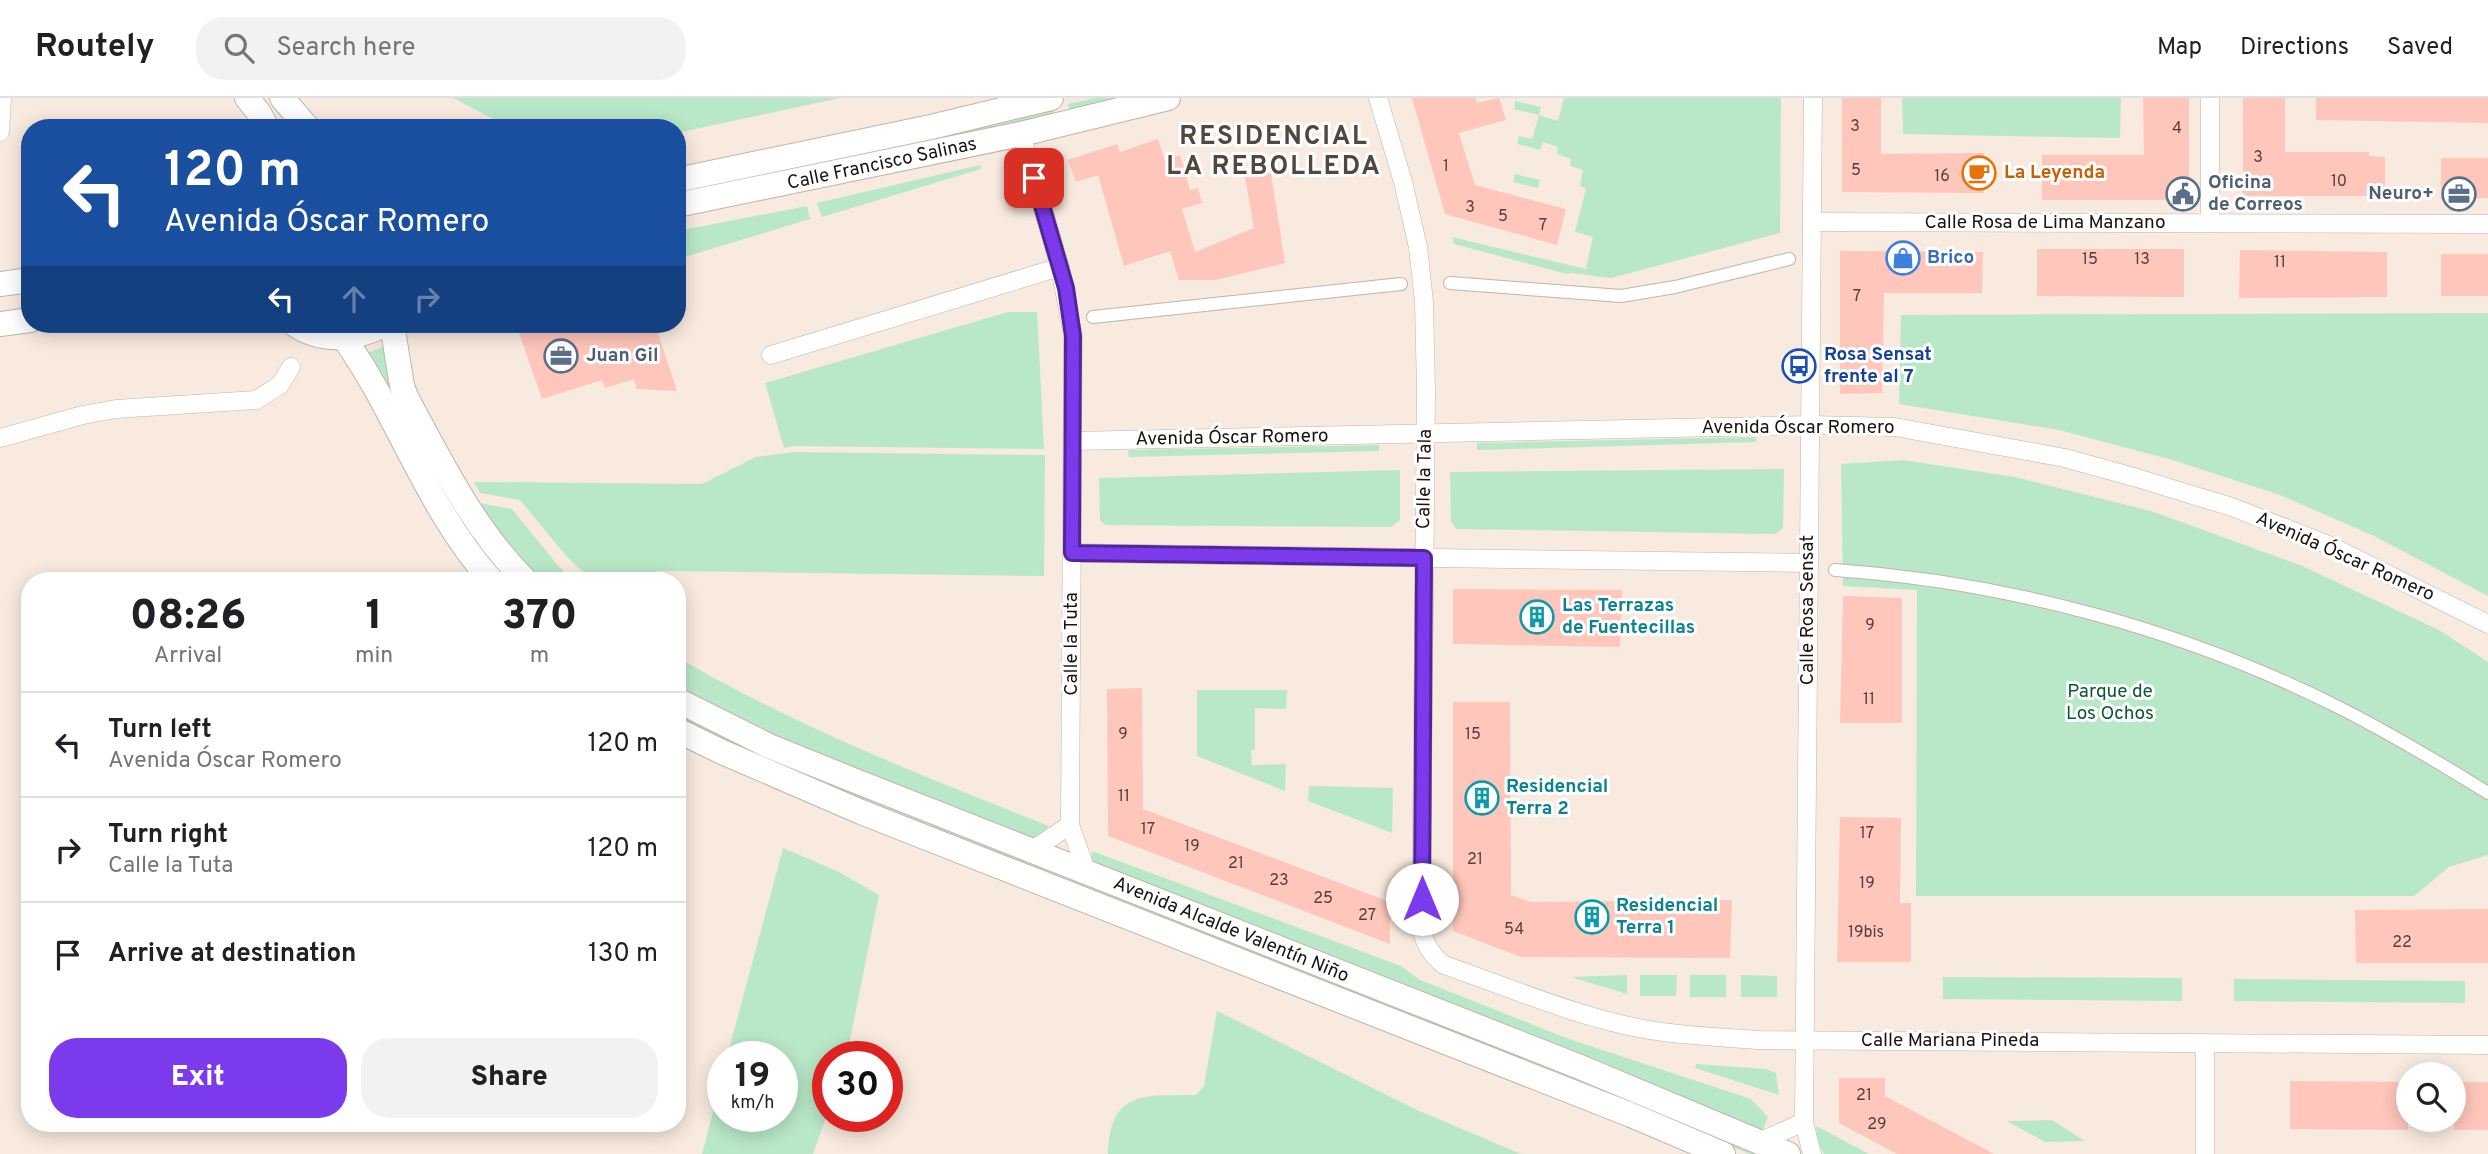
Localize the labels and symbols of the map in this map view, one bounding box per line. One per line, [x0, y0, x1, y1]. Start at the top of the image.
house number: 3 [1850, 117, 1860, 137]
house number: 4 [2172, 119, 2182, 139]
district label: RESIDENCIAL LA REBOLLEDA [1166, 121, 1382, 184]
street label: Calle Francisco Salinas [785, 132, 979, 196]
pin [1004, 148, 1064, 208]
house number: 3 [2253, 148, 2263, 168]
cafe icon: La Leyenda [1960, 154, 1998, 192]
house number: 1 [1443, 157, 1449, 177]
house number: 5 [1851, 161, 1861, 181]
place label: La Leyenda [2004, 161, 2105, 185]
house number: 16 [1934, 167, 1950, 187]
place label: Oficina de Correos [2208, 171, 2303, 217]
house number: 10 [2331, 172, 2347, 192]
public building icon: Oficina de Correos [2164, 175, 2202, 213]
office icon: Neuro+ [2440, 175, 2478, 213]
place label: Neuro+ [2368, 182, 2434, 206]
house number: 3 [1465, 198, 1475, 218]
house number: 5 [1498, 207, 1508, 227]
street label: Calle Rosa de Lima Manzano [1924, 211, 2166, 235]
house number: 7 [1539, 216, 1547, 236]
shop icon: Brico [1884, 239, 1922, 277]
place label: Brico [1927, 246, 1974, 270]
house number: 15 [2082, 250, 2098, 270]
house number: 13 [2134, 250, 2150, 270]
house number: 11 [2274, 253, 2286, 273]
house number: 7 [1853, 287, 1861, 307]
office icon: Juan Gil [542, 337, 580, 375]
place label: Rosa Sensat frente al 7 [1824, 343, 1932, 389]
place label: Juan Gil [586, 344, 658, 368]
bus stop icon: Rosa Sensat frente al 7 [1780, 347, 1818, 385]
street label: Avenida Óscar Romero [1701, 415, 1895, 440]
street label: Avenida Óscar Romero [1135, 423, 1329, 452]
street label: Calle la Tala [1412, 429, 1438, 529]
street label: Avenida Óscar Romero [2252, 506, 2439, 607]
street label: Calle Rosa Sensat [1796, 535, 1820, 685]
street label: Calle la Tuta [1060, 592, 1084, 696]
place label: Las Terrazas de Fuentecillas [1562, 594, 1695, 640]
building icon: Las Terrazas de Fuentecillas [1518, 598, 1556, 636]
house number: 9 [1865, 616, 1875, 636]
park label: Parque de Los Ochos [2066, 680, 2154, 726]
house number: 11 [1863, 690, 1875, 710]
house number: 9 [1118, 725, 1128, 745]
house number: 15 [1465, 725, 1481, 745]
place label: Residencial Terra 2 [1506, 775, 1608, 821]
building icon: Residencial Terra 2 [1463, 779, 1501, 817]
house number: 11 [1118, 787, 1130, 807]
house number: 17 [1141, 820, 1155, 840]
house number: 17 [1860, 824, 1874, 844]
house number: 19 [1184, 837, 1200, 857]
house number: 21 [1467, 850, 1483, 870]
house number: 21 [1228, 854, 1244, 874]
position arrow [1385, 862, 1459, 936]
house number: 23 [1269, 871, 1289, 891]
street label: Avenida Alcalde Valentín Niño [1110, 872, 1352, 988]
house number: 19 [1859, 874, 1875, 894]
house number: 25 [1313, 889, 1333, 909]
place label: Residencial Terra 1 [1616, 894, 1718, 940]
building icon: Residencial Terra 1 [1573, 898, 1611, 936]
house number: 27 [1358, 906, 1376, 926]
house number: 54 [1504, 920, 1524, 940]
house number: 19bis [1848, 923, 1884, 943]
house number: 22 [2392, 933, 2412, 953]
street label: Calle Mariana Pineda [1861, 1029, 2039, 1053]
speed limit sign: 30 [812, 1041, 903, 1132]
house number: 21 [1856, 1086, 1872, 1106]
house number: 29 [1867, 1115, 1887, 1135]

